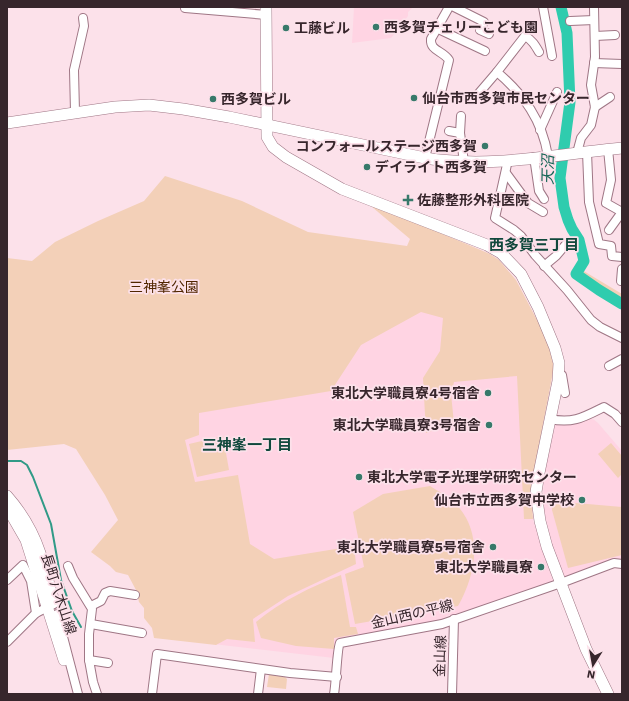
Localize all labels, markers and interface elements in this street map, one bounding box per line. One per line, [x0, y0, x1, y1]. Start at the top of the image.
place label: 西多賀チェリーこども園 [384, 19, 538, 35]
place label: 工藤ビル [294, 20, 350, 36]
marker: 西多賀チェリーこども園 [371, 22, 381, 32]
marker: 工藤ビル [281, 23, 291, 33]
place label: 仙台市西多賀市民センター [422, 90, 590, 106]
place label: 西多賀ビル [221, 91, 291, 107]
marker: 仙台市西多賀市民センター [409, 93, 419, 103]
marker: 西多賀ビル [208, 94, 218, 104]
place label: コンフォールステージ西多賀 [296, 138, 477, 154]
marker: コンフォールステージ西多賀 [480, 141, 490, 151]
water label: 天沼 [539, 153, 557, 185]
place label: デイライト西多賀 [375, 159, 487, 175]
marker: デイライト西多賀 [362, 162, 372, 172]
place label: 佐藤整形外科医院 [417, 192, 529, 208]
marker: 佐藤整形外科医院 [402, 194, 414, 206]
district label: 西多賀三丁目 [489, 236, 579, 254]
park label: 三神峯公園 [129, 279, 199, 295]
place label: 東北大学職員寮4号宿舎 [331, 385, 480, 401]
marker: 東北大学職員寮4号宿舎 [483, 388, 493, 398]
place label: 東北大学職員寮3号宿舎 [333, 417, 481, 433]
marker: 東北大学職員寮3号宿舎 [484, 420, 494, 430]
district label: 三神峯一丁目 [202, 436, 292, 454]
place label: 東北大学電子光理学研究センター [367, 469, 577, 485]
marker: 東北大学電子光理学研究センター [354, 472, 364, 482]
place label: 仙台市立西多賀中学校 [434, 492, 574, 508]
marker: 仙台市立西多賀中学校 [577, 495, 587, 505]
place label: 東北大学職員寮5号宿舎 [337, 539, 485, 555]
marker: 東北大学職員寮5号宿舎 [488, 542, 498, 552]
street label: 長町八木山線 [38, 552, 80, 636]
place label: 東北大学職員寮 [435, 559, 533, 575]
marker: 東北大学職員寮 [536, 562, 546, 572]
street label: 金山西の平線 [369, 597, 455, 631]
street label: 金山線 [431, 635, 449, 677]
north arrow [573, 645, 613, 685]
text: N [586, 667, 596, 681]

